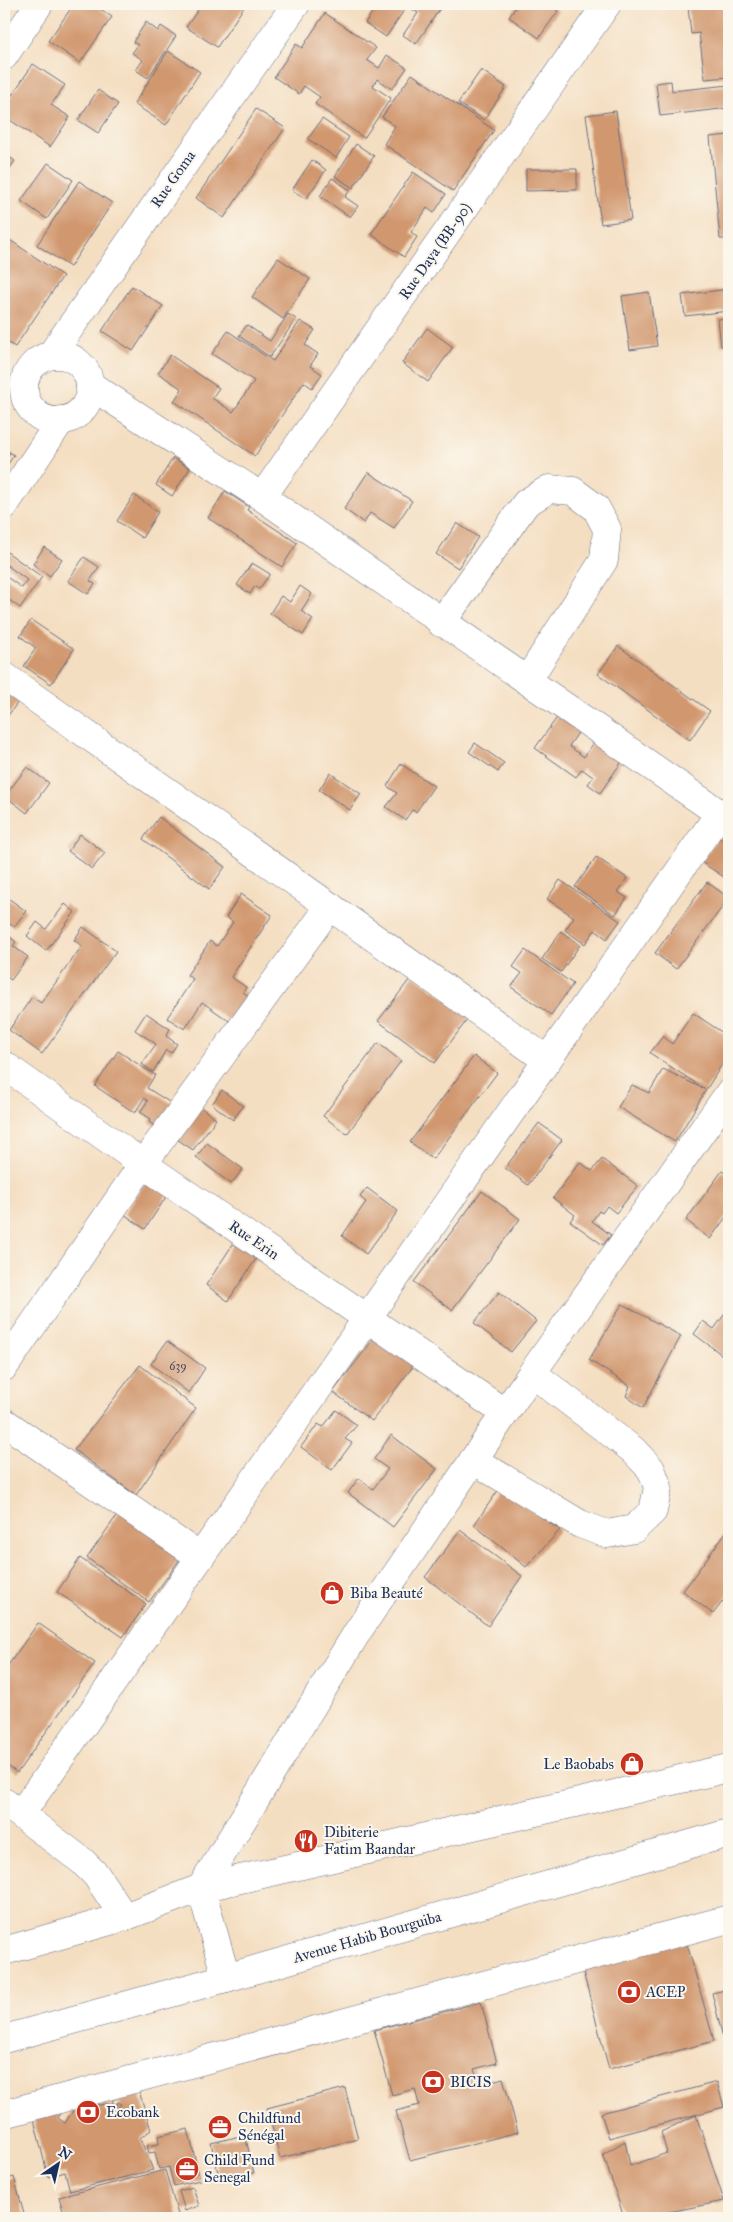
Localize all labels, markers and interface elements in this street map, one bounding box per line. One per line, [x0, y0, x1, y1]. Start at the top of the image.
street label: Rue Goma [147, 146, 200, 211]
street label: Rue Daya (BB-90) [395, 199, 476, 303]
street label: Rue Erin [226, 1217, 282, 1263]
house number: 639 [169, 1359, 187, 1373]
shop icon: Biba Beauté [319, 1580, 345, 1606]
place label: Biba Beauté [350, 1584, 424, 1602]
shop icon: Le Baobabs [619, 1751, 645, 1777]
place label: Le Baobabs [543, 1755, 614, 1773]
place label: Dibiterie Fatim Baandar [324, 1823, 416, 1858]
restaurant icon: Dibiterie Fatim Baandar [293, 1828, 319, 1854]
street label: Avenue Habib Bourguiba [290, 1907, 444, 1967]
bank icon: ACEP [616, 1979, 642, 2005]
place label: ACEP [645, 1983, 686, 2001]
bank icon: BICIS [420, 2069, 446, 2095]
place label: BICIS [450, 2073, 491, 2091]
bank icon: Ecobank [75, 2099, 101, 2125]
place label: Ecobank [106, 2103, 159, 2121]
place label: Childfund Sénégal [238, 2109, 301, 2144]
office icon: Childfund Sénégal [207, 2114, 233, 2140]
north arrow [32, 2140, 82, 2190]
text: N [55, 2143, 75, 2164]
place label: Child Fund Senegal [204, 2151, 275, 2186]
office icon: Child Fund Senegal [174, 2156, 200, 2182]

